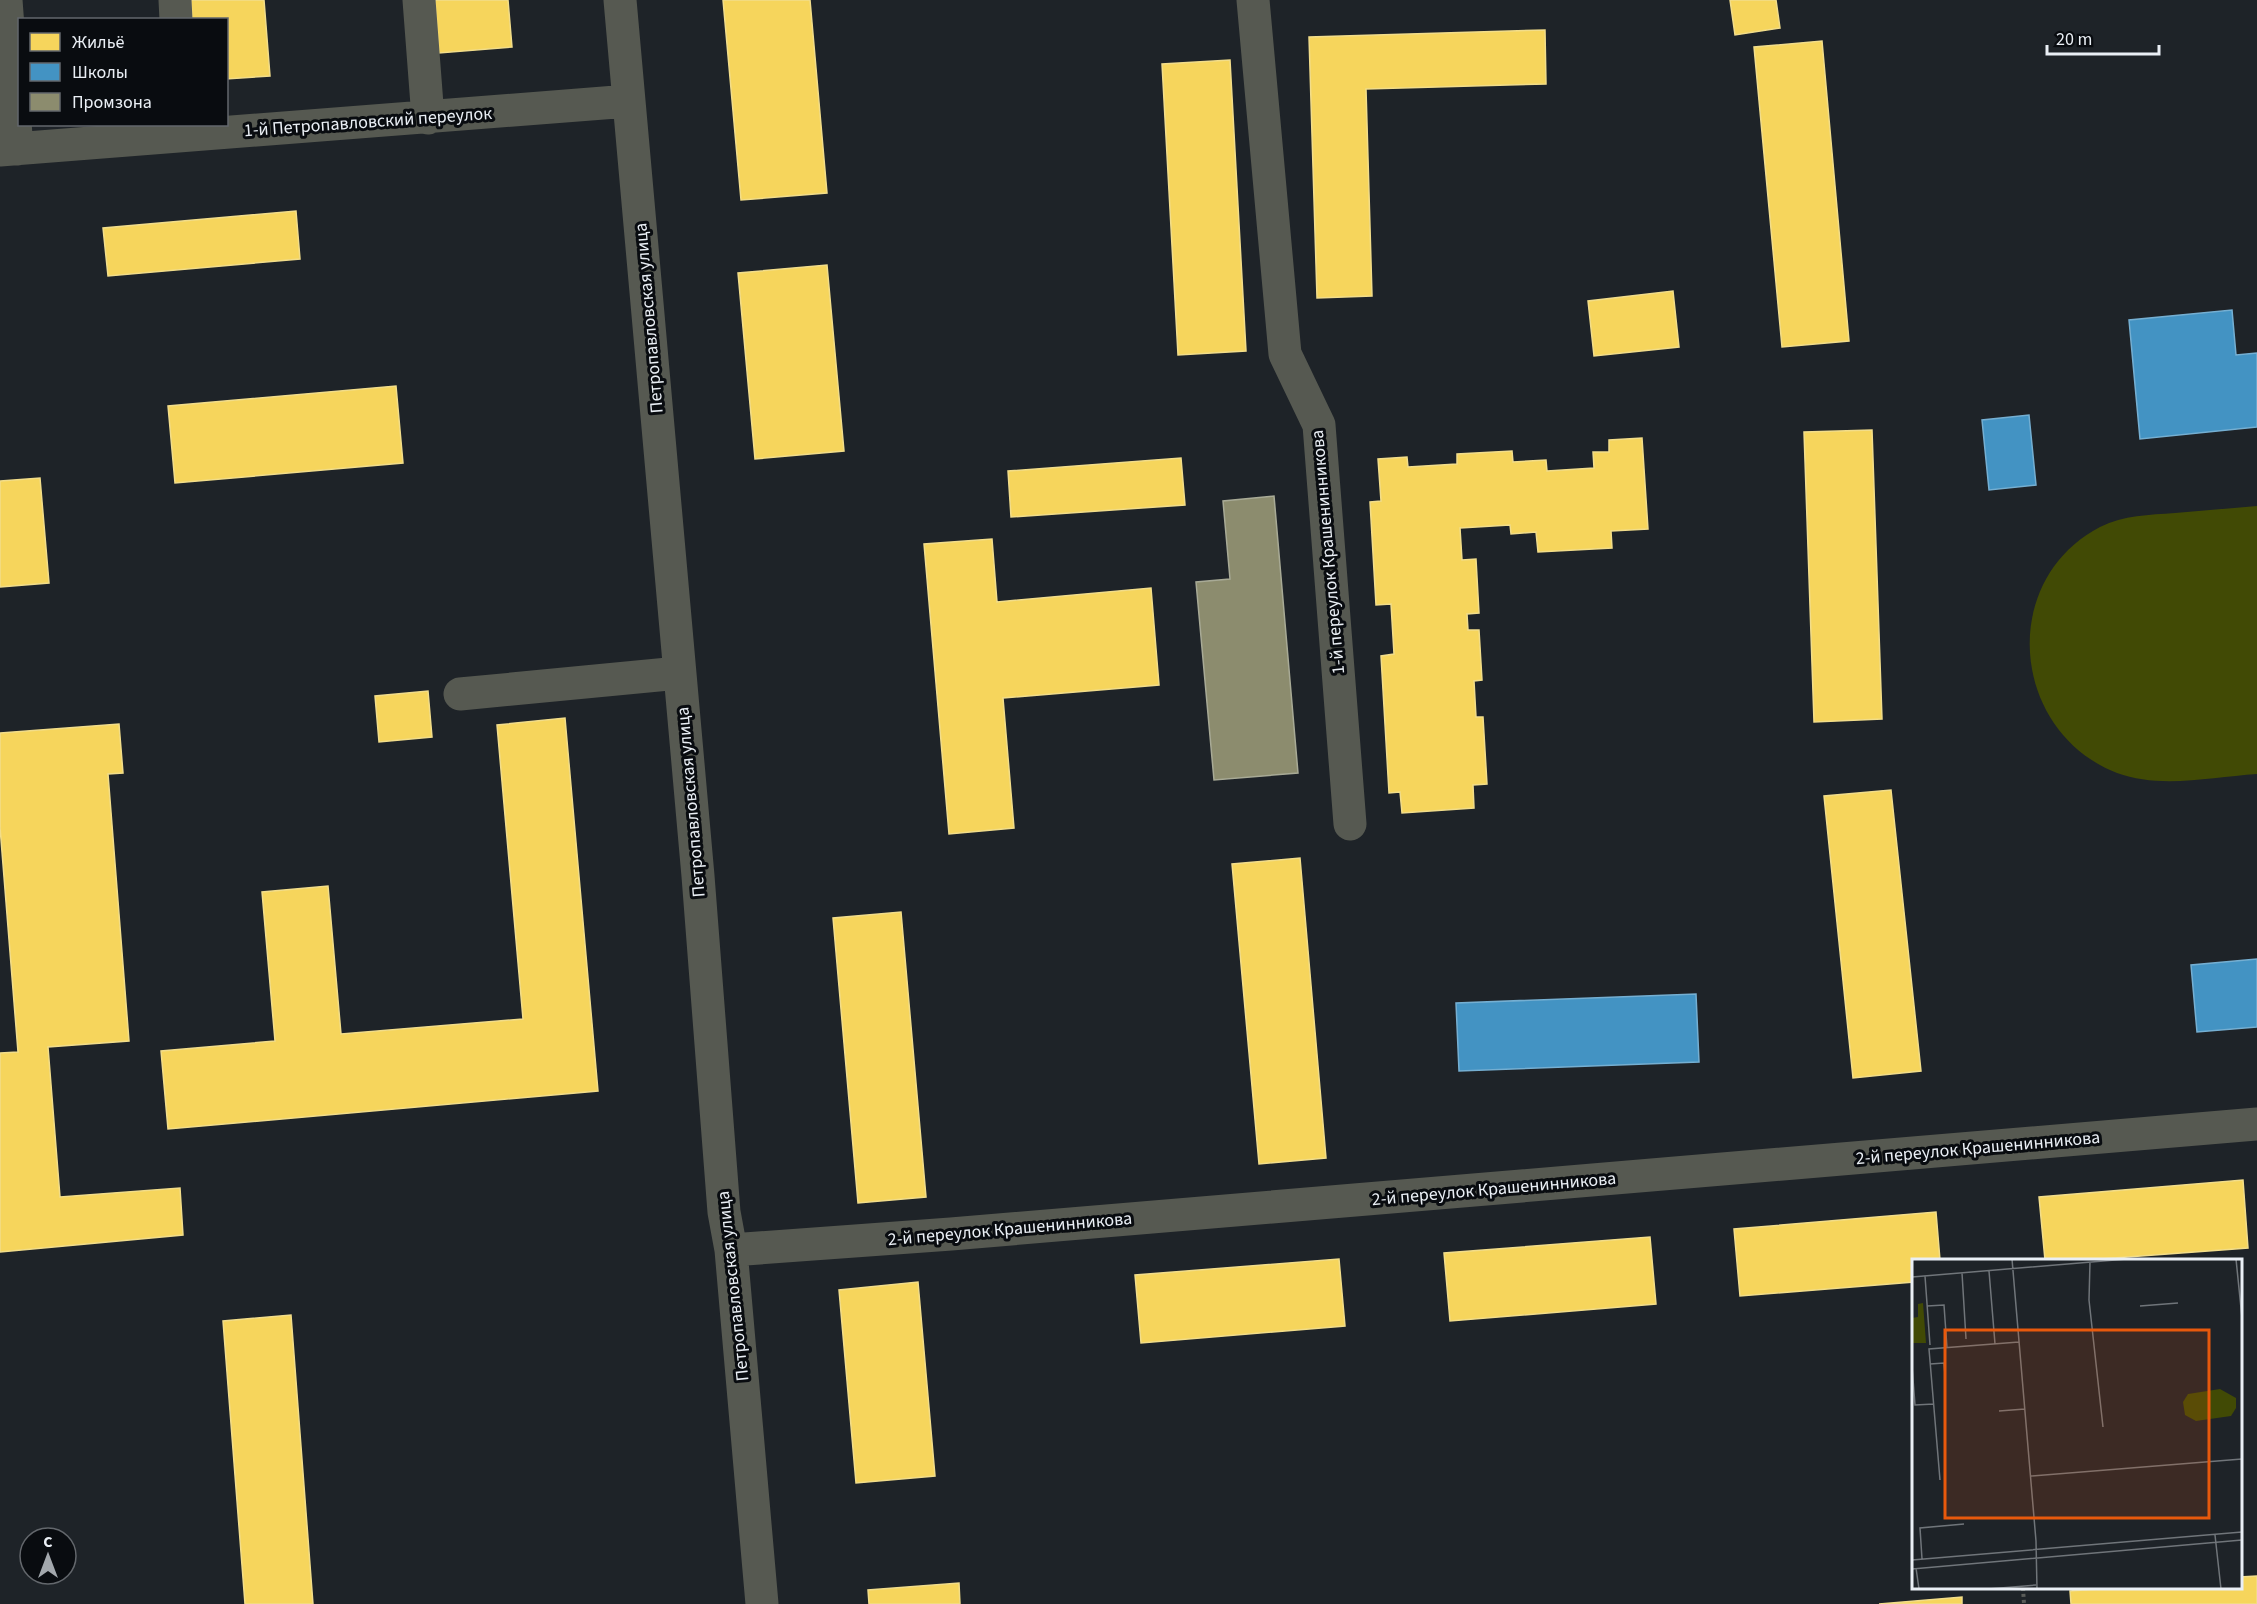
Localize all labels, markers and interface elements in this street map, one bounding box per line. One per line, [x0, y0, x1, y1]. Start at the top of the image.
legend [18, 18, 228, 126]
scale bar [2047, 18, 2160, 56]
text: 20 m [2056, 27, 2092, 52]
text: Жильё [72, 30, 125, 55]
text: Школы [72, 60, 128, 85]
text: Промзона [72, 90, 152, 115]
street label: 1-й Петропавловский переулок [243, 101, 493, 143]
street label: Петропавловская улица [628, 222, 670, 414]
street label: 1-й переулок Крашенинникова [1305, 429, 1351, 675]
street label: Петропавловская улица [670, 706, 712, 898]
street label: 2-й переулок Крашенинникова [1855, 1125, 2101, 1171]
street label: 2-й переулок Крашенинникова [1371, 1166, 1617, 1212]
street label: Петропавловская улица [711, 1190, 755, 1382]
street label: 2-й переулок Крашенинникова [887, 1206, 1133, 1252]
inset map [1912, 1259, 2242, 1589]
north arrow [18, 1526, 78, 1586]
text: С [43, 1531, 53, 1553]

